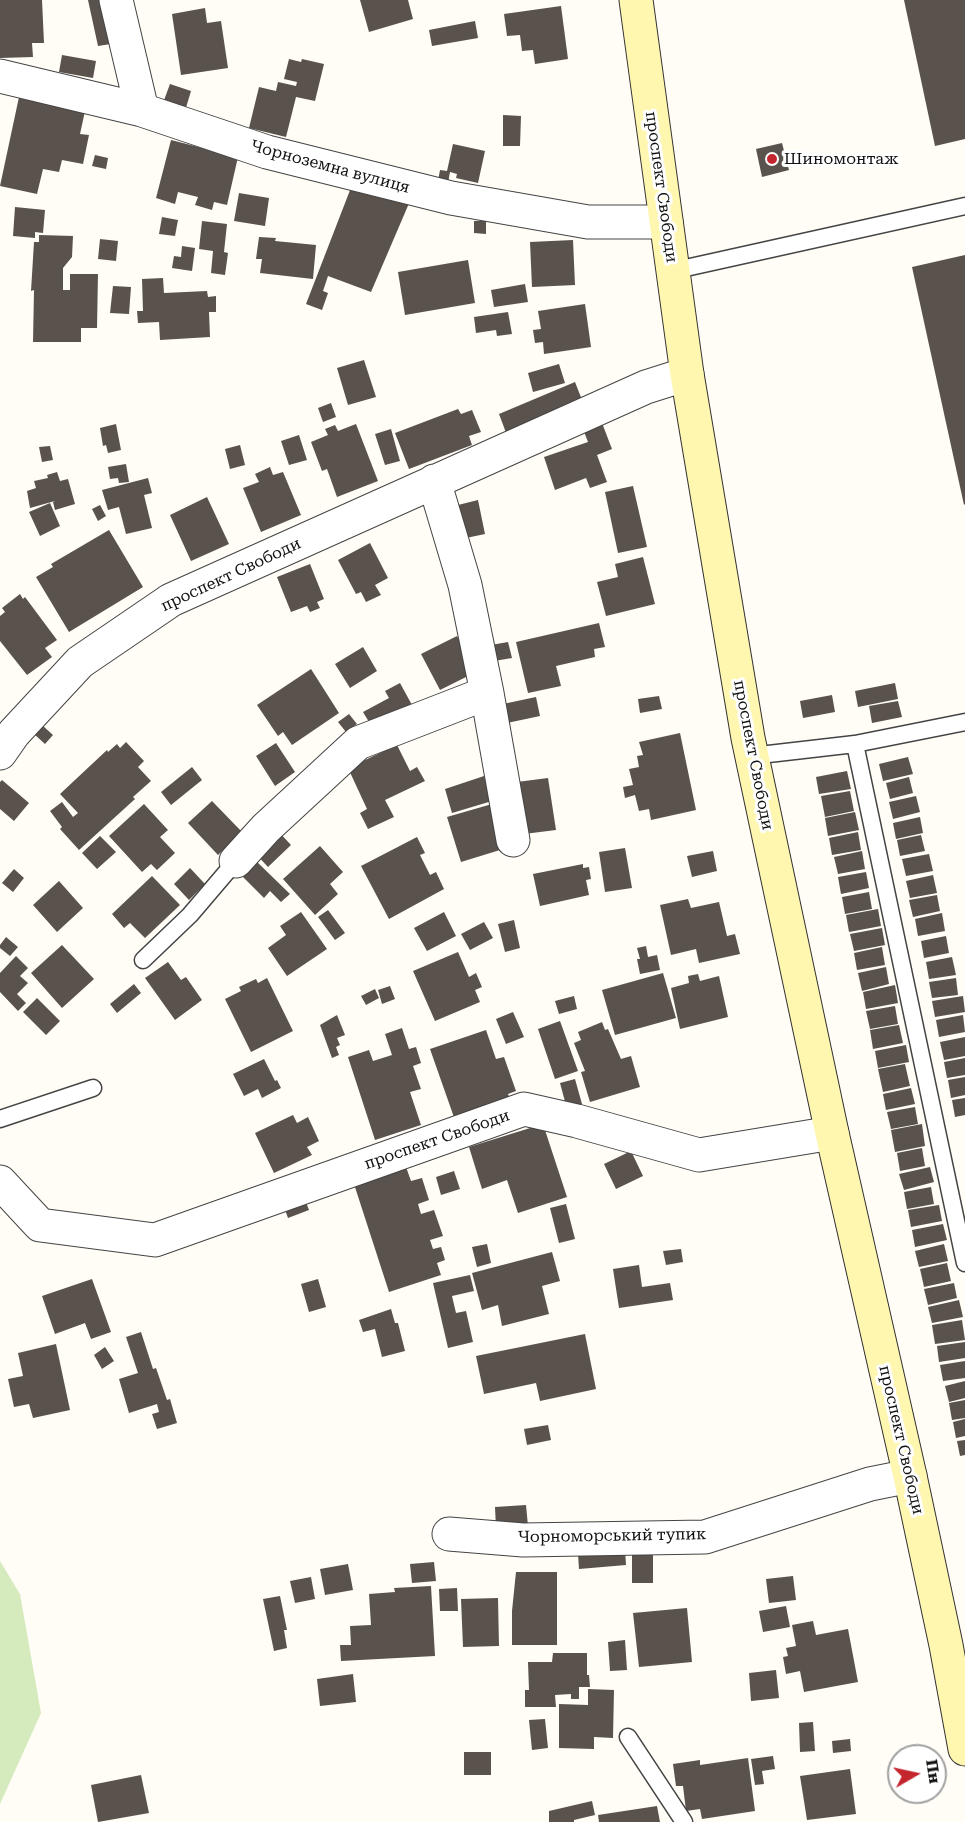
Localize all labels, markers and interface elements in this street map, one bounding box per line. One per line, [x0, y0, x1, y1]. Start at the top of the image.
street label: проспект Свободи [641, 110, 681, 264]
street label: Чорноземна вулиця [248, 136, 412, 198]
place label: Шиномонтаж [784, 149, 899, 169]
marker: Шиномонтаж [765, 152, 779, 166]
street label: проспект Свободи [158, 534, 304, 616]
street label: проспект Свободи [729, 678, 777, 832]
street label: проспект Свободи [362, 1106, 512, 1174]
street label: проспект Свободи [875, 1364, 927, 1516]
street label: Чорноморський тупик [517, 1525, 707, 1547]
north arrow [887, 1744, 947, 1804]
text: Пн [922, 1758, 945, 1785]

